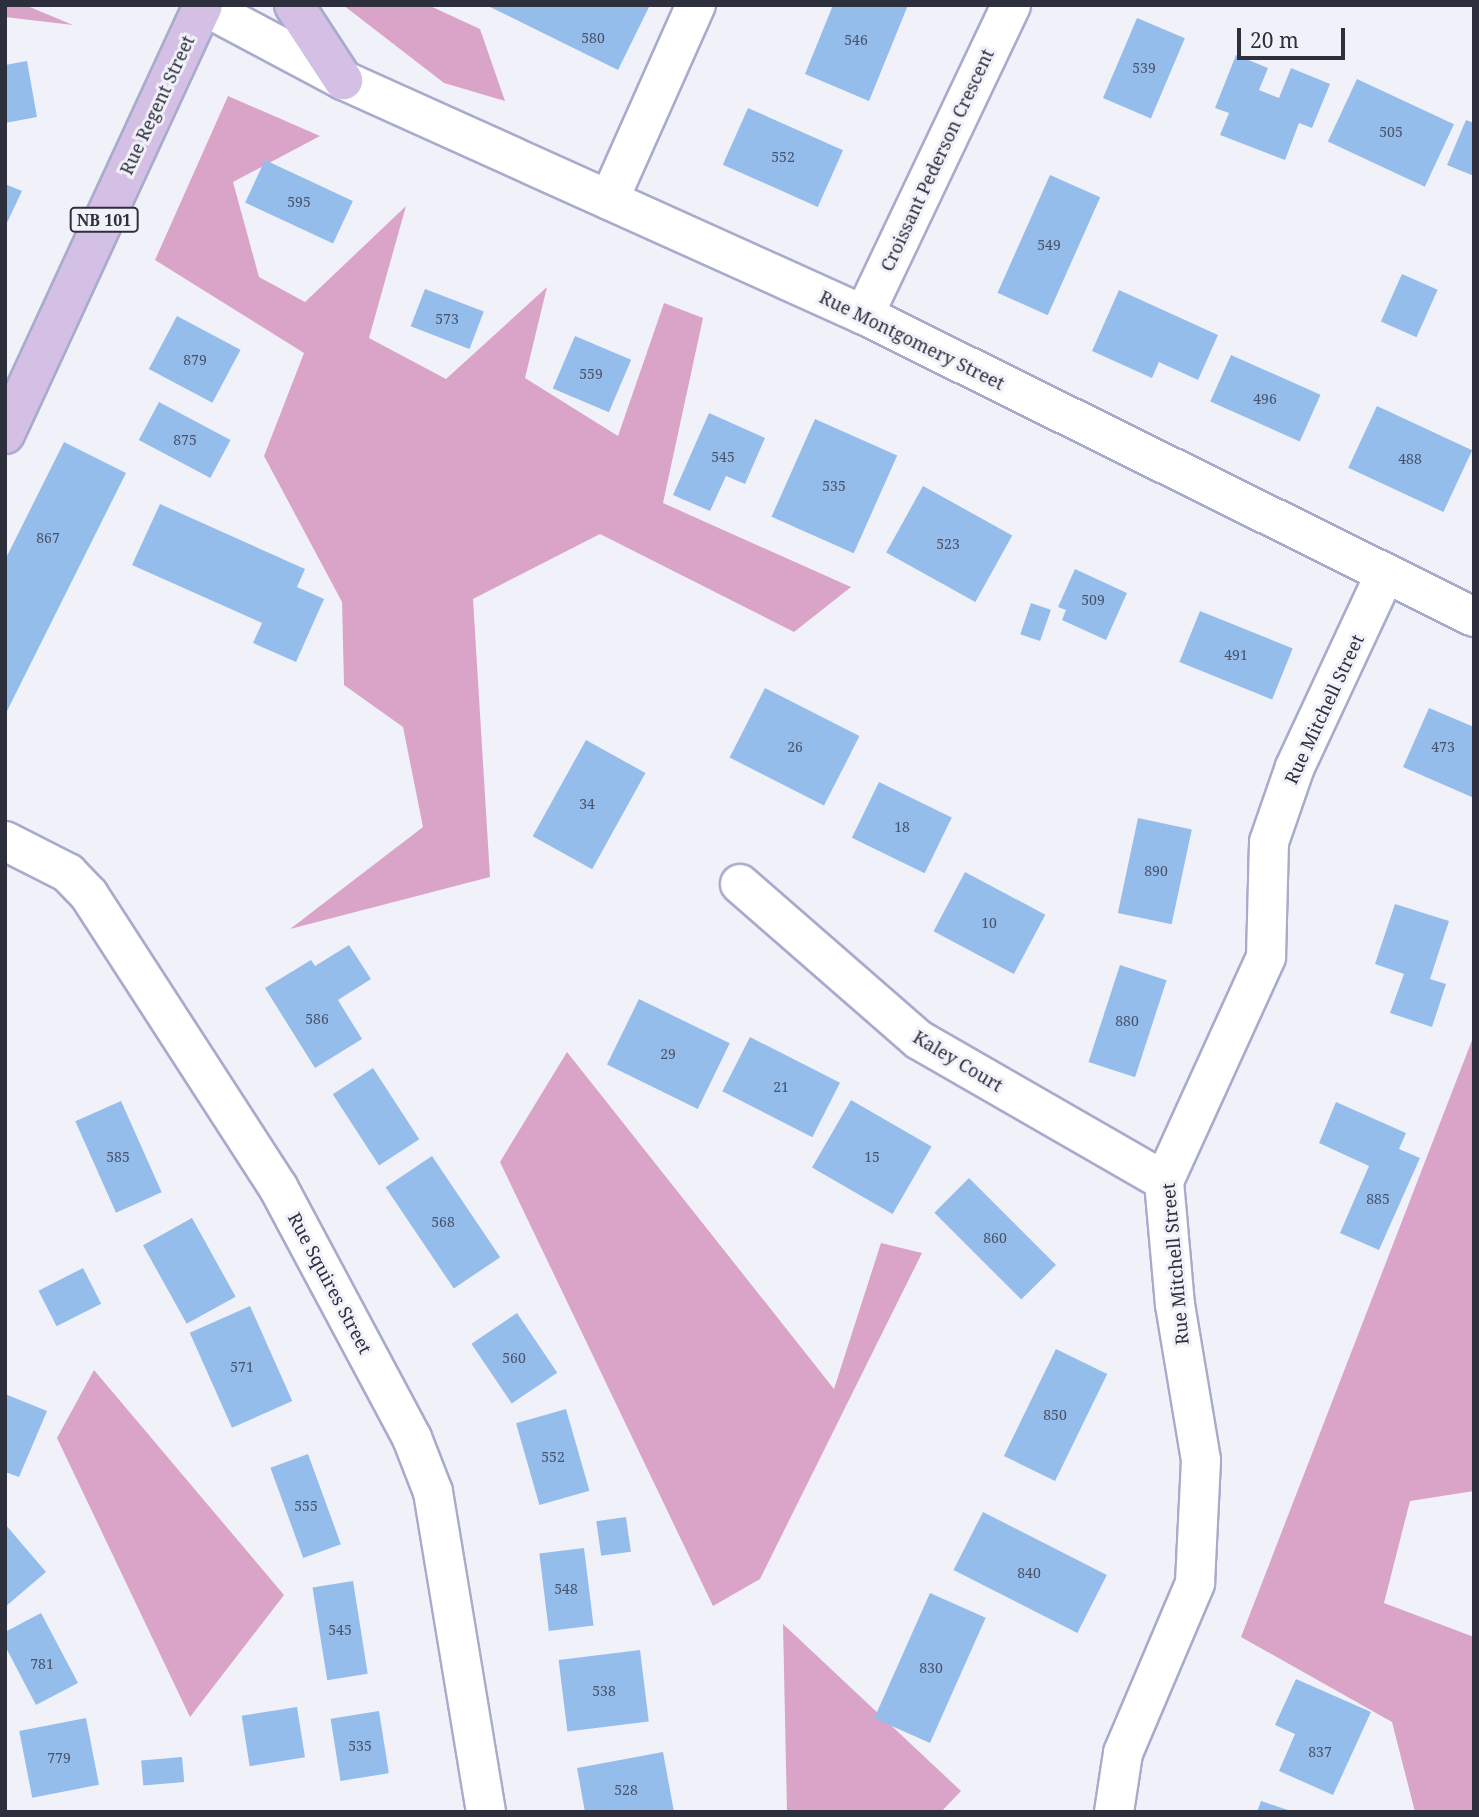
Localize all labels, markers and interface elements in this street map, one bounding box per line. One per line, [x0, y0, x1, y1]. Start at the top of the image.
scale bar [1241, 14, 1350, 58]
text: 20 m [1250, 26, 1299, 54]
house number: 580 [581, 30, 605, 46]
street label: Rue Regent Street [115, 32, 199, 178]
house number: 546 [844, 32, 868, 48]
street label: Croissant Pederson Crescent [876, 45, 998, 275]
house number: 539 [1132, 60, 1156, 76]
house number: 505 [1379, 124, 1403, 140]
house number: 552 [771, 149, 795, 165]
house number: 595 [287, 194, 311, 210]
road number: NB 101 [69, 208, 139, 232]
house number: 549 [1037, 237, 1061, 253]
street label: Rue Montgomery Street [816, 286, 1008, 394]
house number: 573 [435, 311, 459, 327]
house number: 879 [183, 352, 207, 368]
house number: 559 [579, 366, 603, 382]
house number: 496 [1253, 391, 1277, 407]
house number: 875 [173, 432, 197, 448]
house number: 545 [711, 449, 735, 465]
house number: 488 [1398, 451, 1422, 467]
house number: 535 [822, 478, 846, 494]
house number: 867 [36, 530, 60, 546]
house number: 523 [936, 536, 960, 552]
house number: 509 [1081, 592, 1105, 608]
street label: Rue Mitchell Street [1280, 631, 1368, 787]
house number: 491 [1224, 647, 1248, 663]
house number: 26 [787, 739, 803, 755]
house number: 473 [1431, 739, 1455, 755]
house number: 34 [579, 796, 595, 812]
house number: 18 [894, 819, 910, 835]
house number: 890 [1144, 863, 1168, 879]
house number: 10 [981, 915, 997, 931]
house number: 586 [305, 1011, 329, 1027]
house number: 880 [1115, 1013, 1139, 1029]
street label: Kaley Court [909, 1026, 1007, 1096]
house number: 29 [660, 1046, 676, 1062]
house number: 21 [773, 1079, 789, 1095]
house number: 585 [106, 1149, 130, 1165]
house number: 15 [864, 1149, 880, 1165]
street label: Rue Mitchell Street [1157, 1182, 1193, 1346]
house number: 885 [1366, 1191, 1390, 1207]
street label: Rue Squires Street [284, 1209, 376, 1357]
house number: 568 [431, 1214, 455, 1230]
house number: 860 [983, 1230, 1007, 1246]
house number: 560 [502, 1350, 526, 1366]
house number: 571 [230, 1359, 254, 1375]
house number: 850 [1043, 1407, 1067, 1423]
house number: 552 [541, 1449, 565, 1465]
house number: 555 [294, 1498, 318, 1514]
house number: 840 [1017, 1565, 1041, 1581]
house number: 548 [554, 1581, 578, 1597]
house number: 545 [328, 1622, 352, 1638]
house number: 781 [30, 1656, 54, 1672]
house number: 830 [919, 1660, 943, 1676]
house number: 538 [592, 1683, 616, 1699]
house number: 535 [348, 1738, 372, 1754]
house number: 837 [1308, 1744, 1332, 1760]
house number: 779 [47, 1750, 71, 1766]
house number: 528 [614, 1782, 638, 1798]

